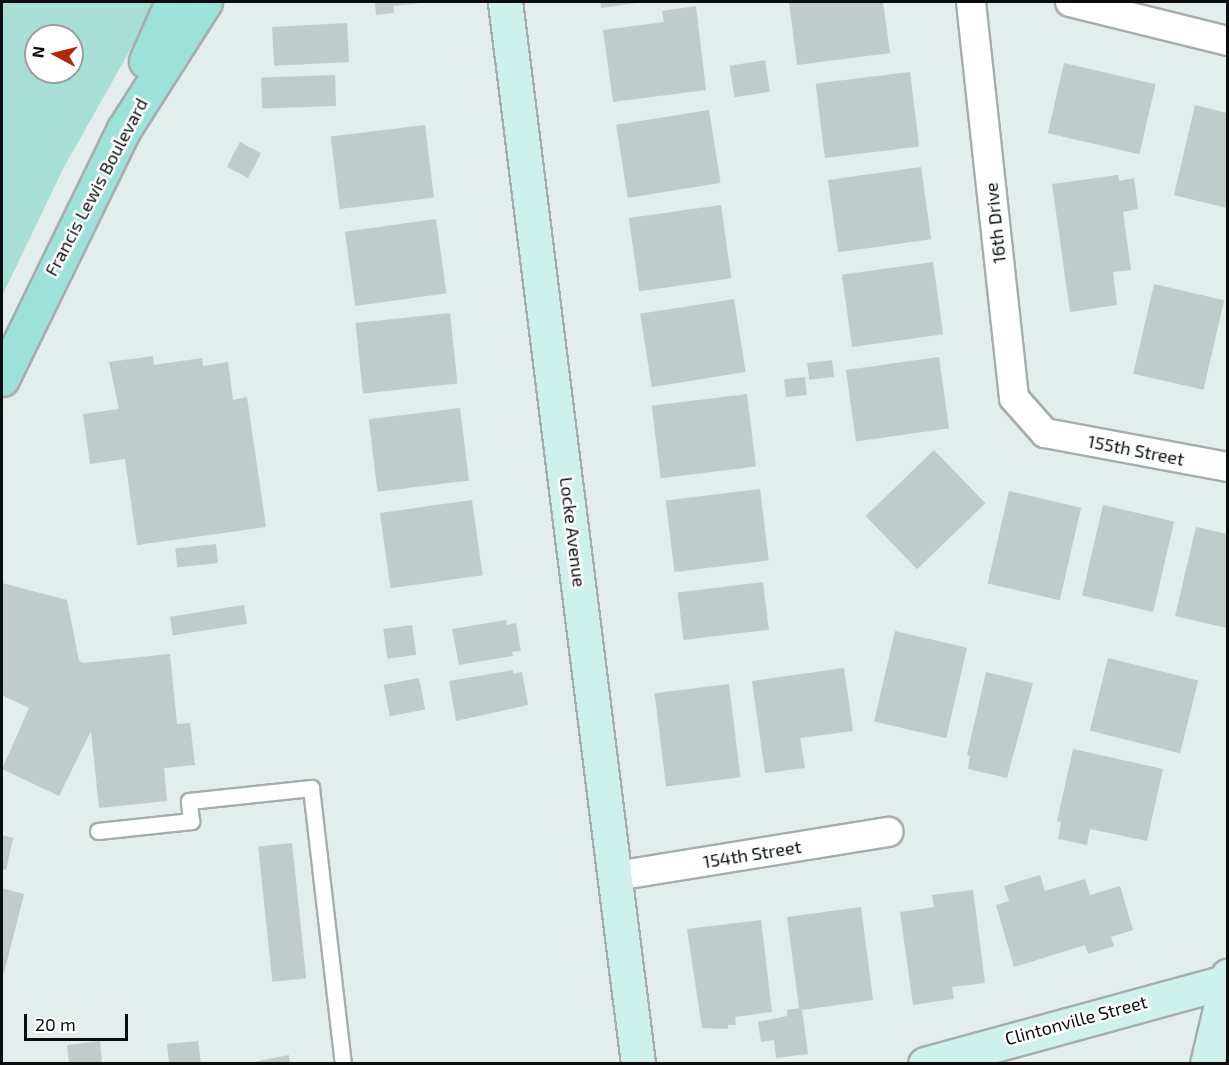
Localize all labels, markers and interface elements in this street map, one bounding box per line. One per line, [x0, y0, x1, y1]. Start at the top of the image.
north arrow [24, 24, 84, 84]
text: N [27, 45, 48, 59]
street label: Francis Lewis Boulevard [40, 95, 152, 279]
street label: 16th Drive [980, 181, 1010, 265]
street label: 155th Street [1086, 430, 1186, 470]
street label: Locke Avenue [556, 476, 590, 588]
street label: 154th Street [701, 836, 803, 872]
street label: Clintonville Street [1002, 991, 1150, 1049]
scale bar [27, 1002, 130, 1040]
text: 20 m [35, 1013, 76, 1035]

